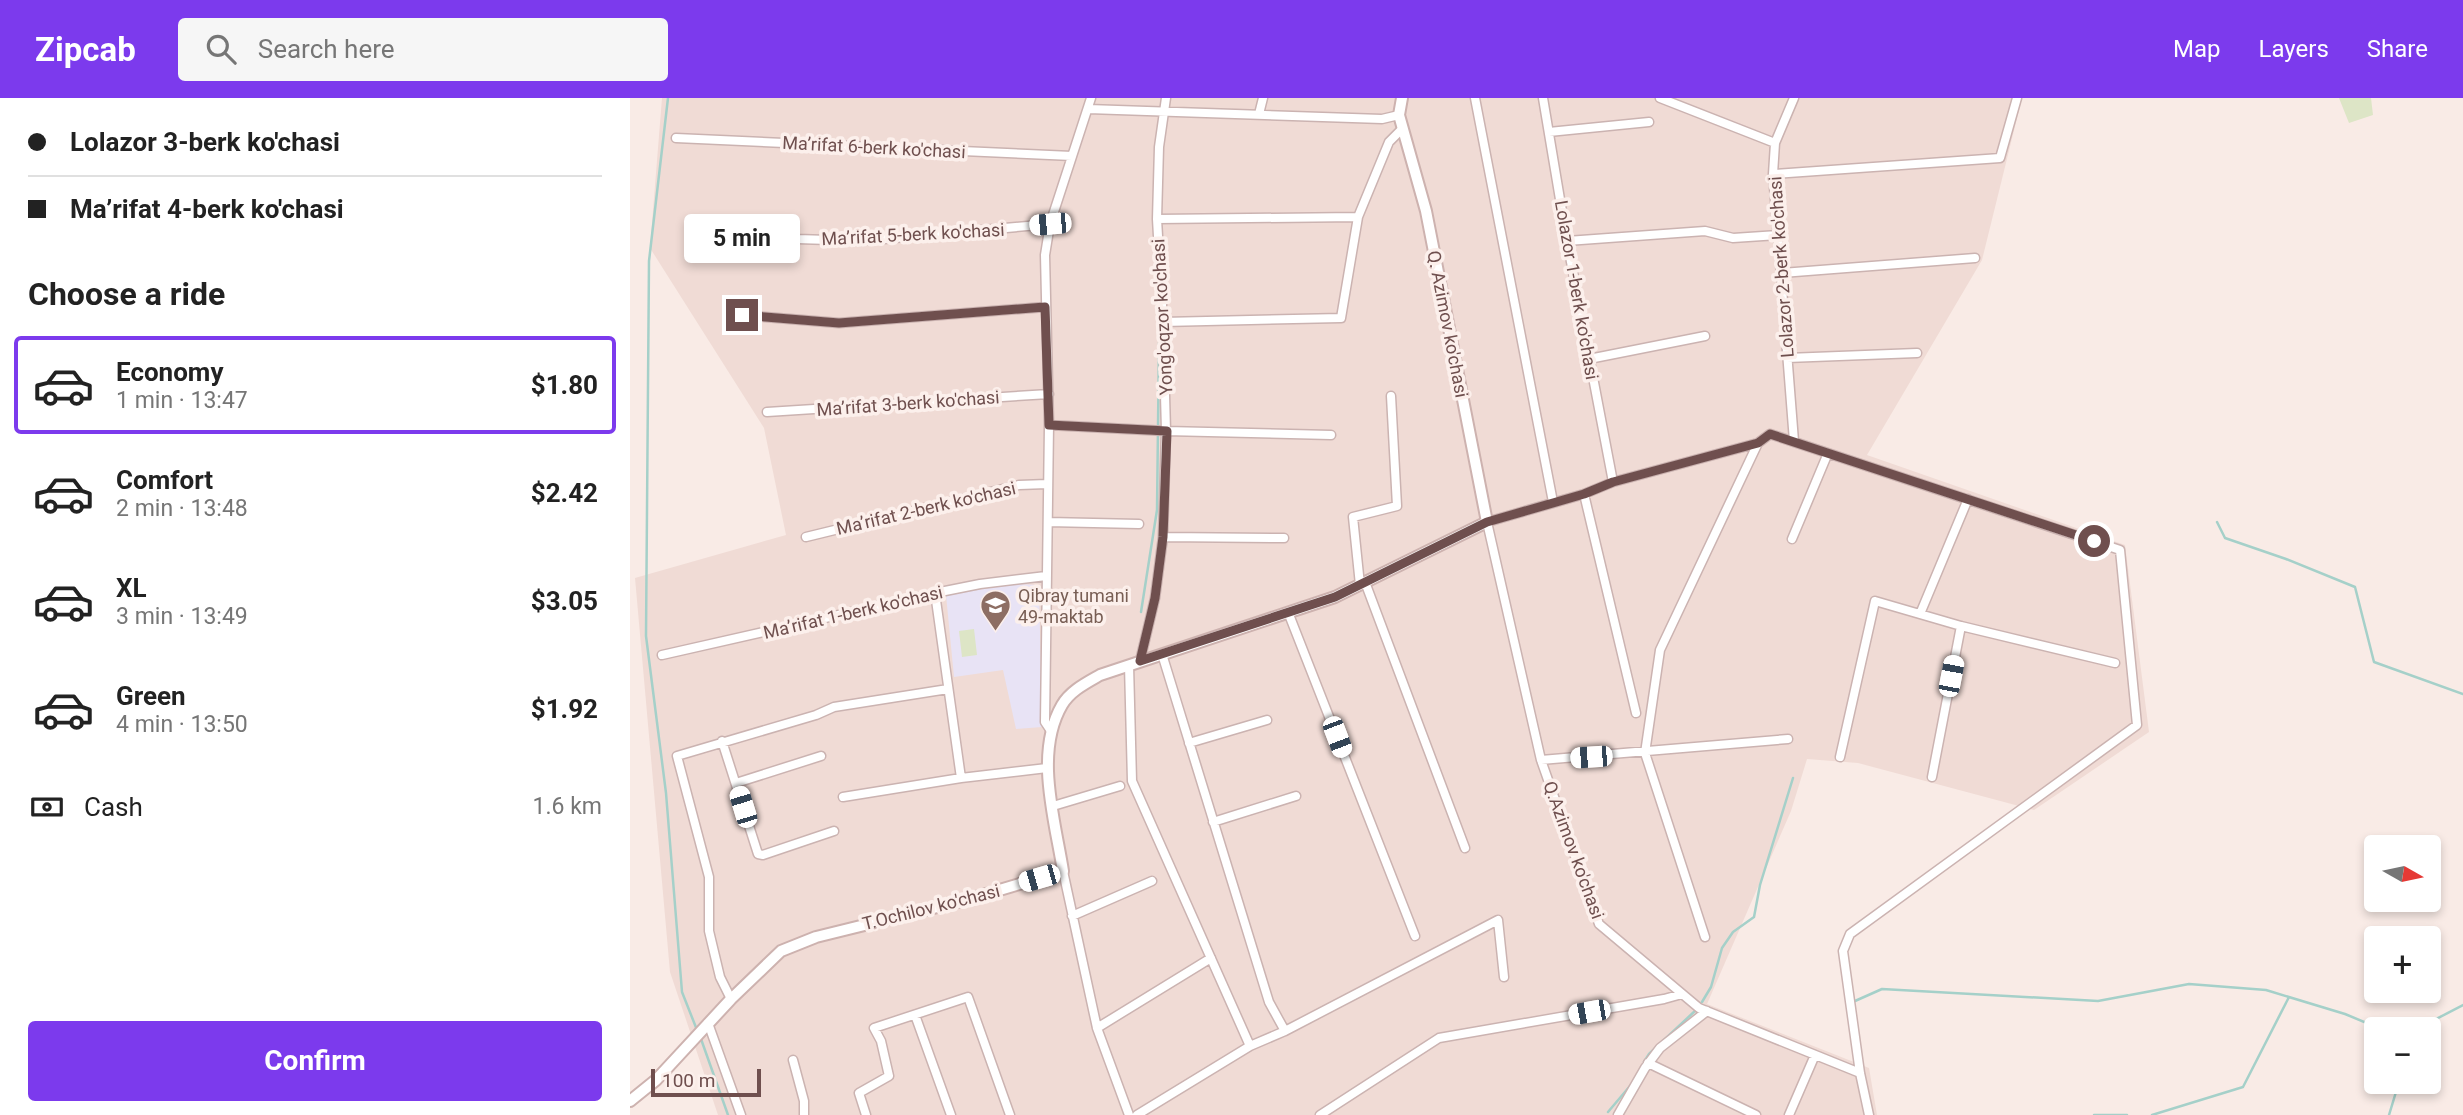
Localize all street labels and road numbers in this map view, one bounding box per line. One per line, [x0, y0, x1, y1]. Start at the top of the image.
street label: Ma’rifat 6-berk ko'chasi [782, 132, 966, 162]
street label: Lolazor 2-berk ko'chasi [1764, 176, 1798, 358]
street label: Lolazor 1-berk ko'chasi [1551, 199, 1603, 381]
street label: Ma’rifat 5-berk ko'chasi [821, 219, 1005, 249]
street label: Yong'oqzor ko'chasi [1147, 238, 1177, 396]
street label: Q. Azimov ko'chasi [1423, 249, 1473, 399]
street label: Ma’rifat 3-berk ko'chasi [816, 386, 1000, 420]
street label: Ma’rifat 2-berk ko'chasi [834, 477, 1018, 539]
street label: Ma’rifat 1-berk ko'chasi [761, 581, 945, 643]
street label: Q.Azimov ko'chasi [1539, 778, 1609, 922]
street label: T.Ochilov ko'chasi [860, 880, 1002, 934]

